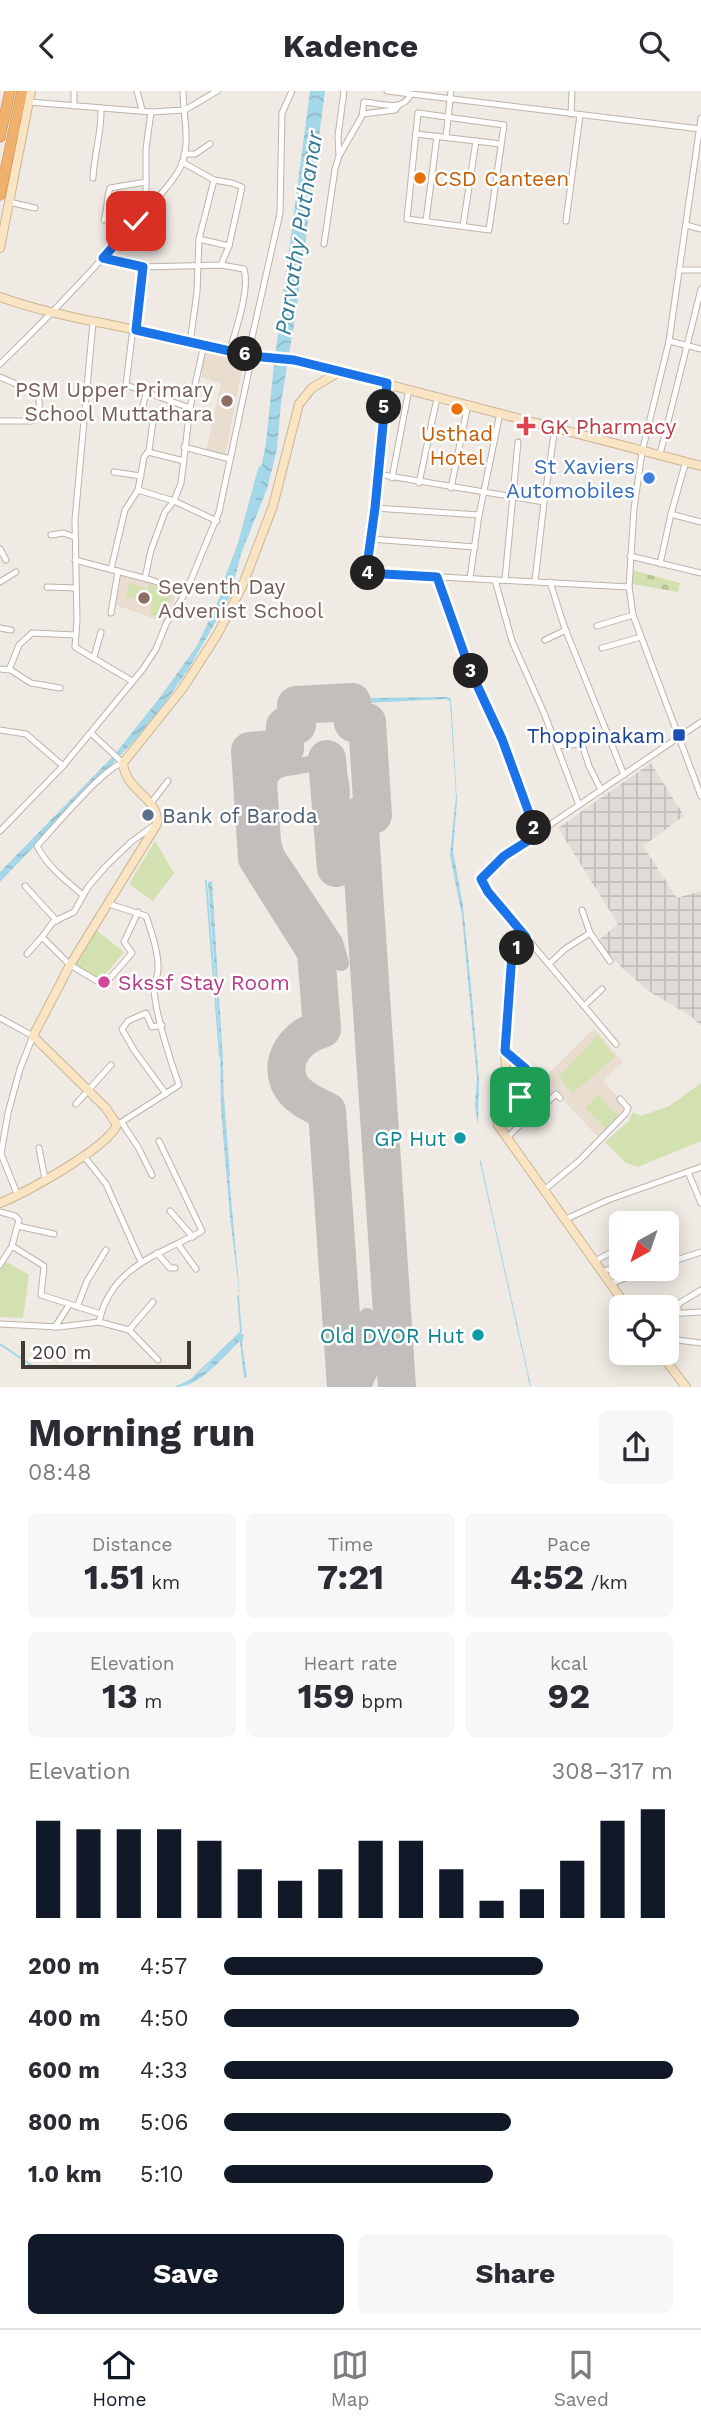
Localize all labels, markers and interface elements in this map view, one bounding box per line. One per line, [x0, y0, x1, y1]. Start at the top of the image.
icon: back [28, 27, 66, 65]
text: Kadence [283, 27, 418, 65]
icon: search [635, 27, 673, 65]
water label: Parvathy Puthanar [270, 128, 329, 337]
place label: CSD Canteen [434, 166, 569, 191]
marker: CSD Canteen [412, 170, 428, 186]
pin [106, 191, 166, 251]
icon: check [117, 202, 155, 240]
pin: 6 [228, 337, 262, 371]
text: 6 [239, 342, 250, 365]
place label: PSM Upper Primary School Muttathara [15, 377, 213, 426]
pin: 5 [366, 389, 402, 425]
marker: PSM Upper Primary School Muttathara [219, 393, 235, 409]
text: 5 [378, 395, 389, 418]
marker: Usthad Hotel [449, 401, 465, 417]
place label: GK Pharmacy [540, 414, 676, 439]
marker: GK Pharmacy [518, 418, 534, 434]
place label: Usthad Hotel [421, 421, 493, 470]
place label: St Xaviers Automobiles [506, 454, 635, 503]
marker: St Xaviers Automobiles [641, 470, 657, 486]
pin: 4 [350, 555, 386, 591]
text: 4 [361, 561, 374, 584]
place label: Seventh Day Advenist School [158, 574, 324, 623]
marker: Seventh Day Advenist School [136, 590, 152, 606]
pin: 3 [454, 653, 489, 689]
text: 3 [465, 659, 476, 682]
place label: Thoppinakam [527, 723, 665, 748]
marker: Thoppinakam [671, 727, 687, 743]
place label: Bank of Baroda [162, 803, 318, 828]
marker: Bank of Baroda [140, 807, 156, 823]
pin: 2 [516, 811, 552, 845]
text: 2 [528, 816, 539, 839]
pin: 1 [500, 931, 534, 965]
text: 1 [512, 936, 521, 959]
place label: Skssf Stay Room [118, 970, 290, 995]
marker: Skssf Stay Room [96, 974, 112, 990]
pin [490, 1067, 550, 1127]
icon: arrive [501, 1078, 539, 1116]
place label: GP Hut [374, 1126, 446, 1151]
marker: GP Hut [452, 1130, 468, 1146]
north arrow [609, 1211, 679, 1281]
map controls [609, 1211, 679, 1365]
button: locate [609, 1295, 679, 1365]
place label: Old DVOR Hut [320, 1323, 464, 1348]
marker: Old DVOR Hut [470, 1327, 486, 1343]
scale bar [21, 1337, 191, 1369]
text: 200 m [32, 1341, 91, 1364]
button: share [599, 1410, 673, 1484]
text: Morning run [28, 1411, 255, 1455]
text: 08:48 [28, 1459, 92, 1486]
text: Distance [92, 1533, 173, 1556]
text: Time [328, 1533, 373, 1556]
text: Pace [547, 1533, 591, 1556]
text: 1.51 [84, 1556, 145, 1598]
text: 7:21 [317, 1556, 384, 1598]
text: 4:52 [510, 1556, 584, 1598]
text: km [145, 1571, 180, 1594]
text: /km [584, 1571, 628, 1594]
text: Elevation [90, 1652, 175, 1675]
text: Heart rate [304, 1652, 397, 1675]
text: kcal [550, 1652, 588, 1675]
text: 13 [102, 1675, 138, 1717]
text: 159 [298, 1675, 355, 1717]
text: 92 [548, 1675, 590, 1717]
text: m [138, 1690, 162, 1713]
text: bpm [355, 1690, 403, 1713]
text: Elevation [28, 1758, 131, 1785]
text: 308–317 m [552, 1758, 673, 1785]
text: 200 m [28, 1953, 100, 1980]
text: 4:57 [140, 1953, 187, 1980]
text: 400 m [28, 2005, 101, 2032]
text: 4:50 [140, 2005, 189, 2032]
text: 600 m [28, 2057, 100, 2084]
text: 4:33 [140, 2057, 188, 2084]
text: 800 m [28, 2109, 100, 2136]
text: 5:06 [140, 2109, 188, 2136]
text: 1.0 km [28, 2161, 102, 2188]
text: 5:10 [140, 2161, 183, 2188]
button: Save [28, 2234, 344, 2314]
button: Share [358, 2234, 673, 2314]
tab: Home [92, 2346, 146, 2411]
tab: Map [331, 2346, 369, 2411]
tab: Saved [554, 2346, 609, 2411]

